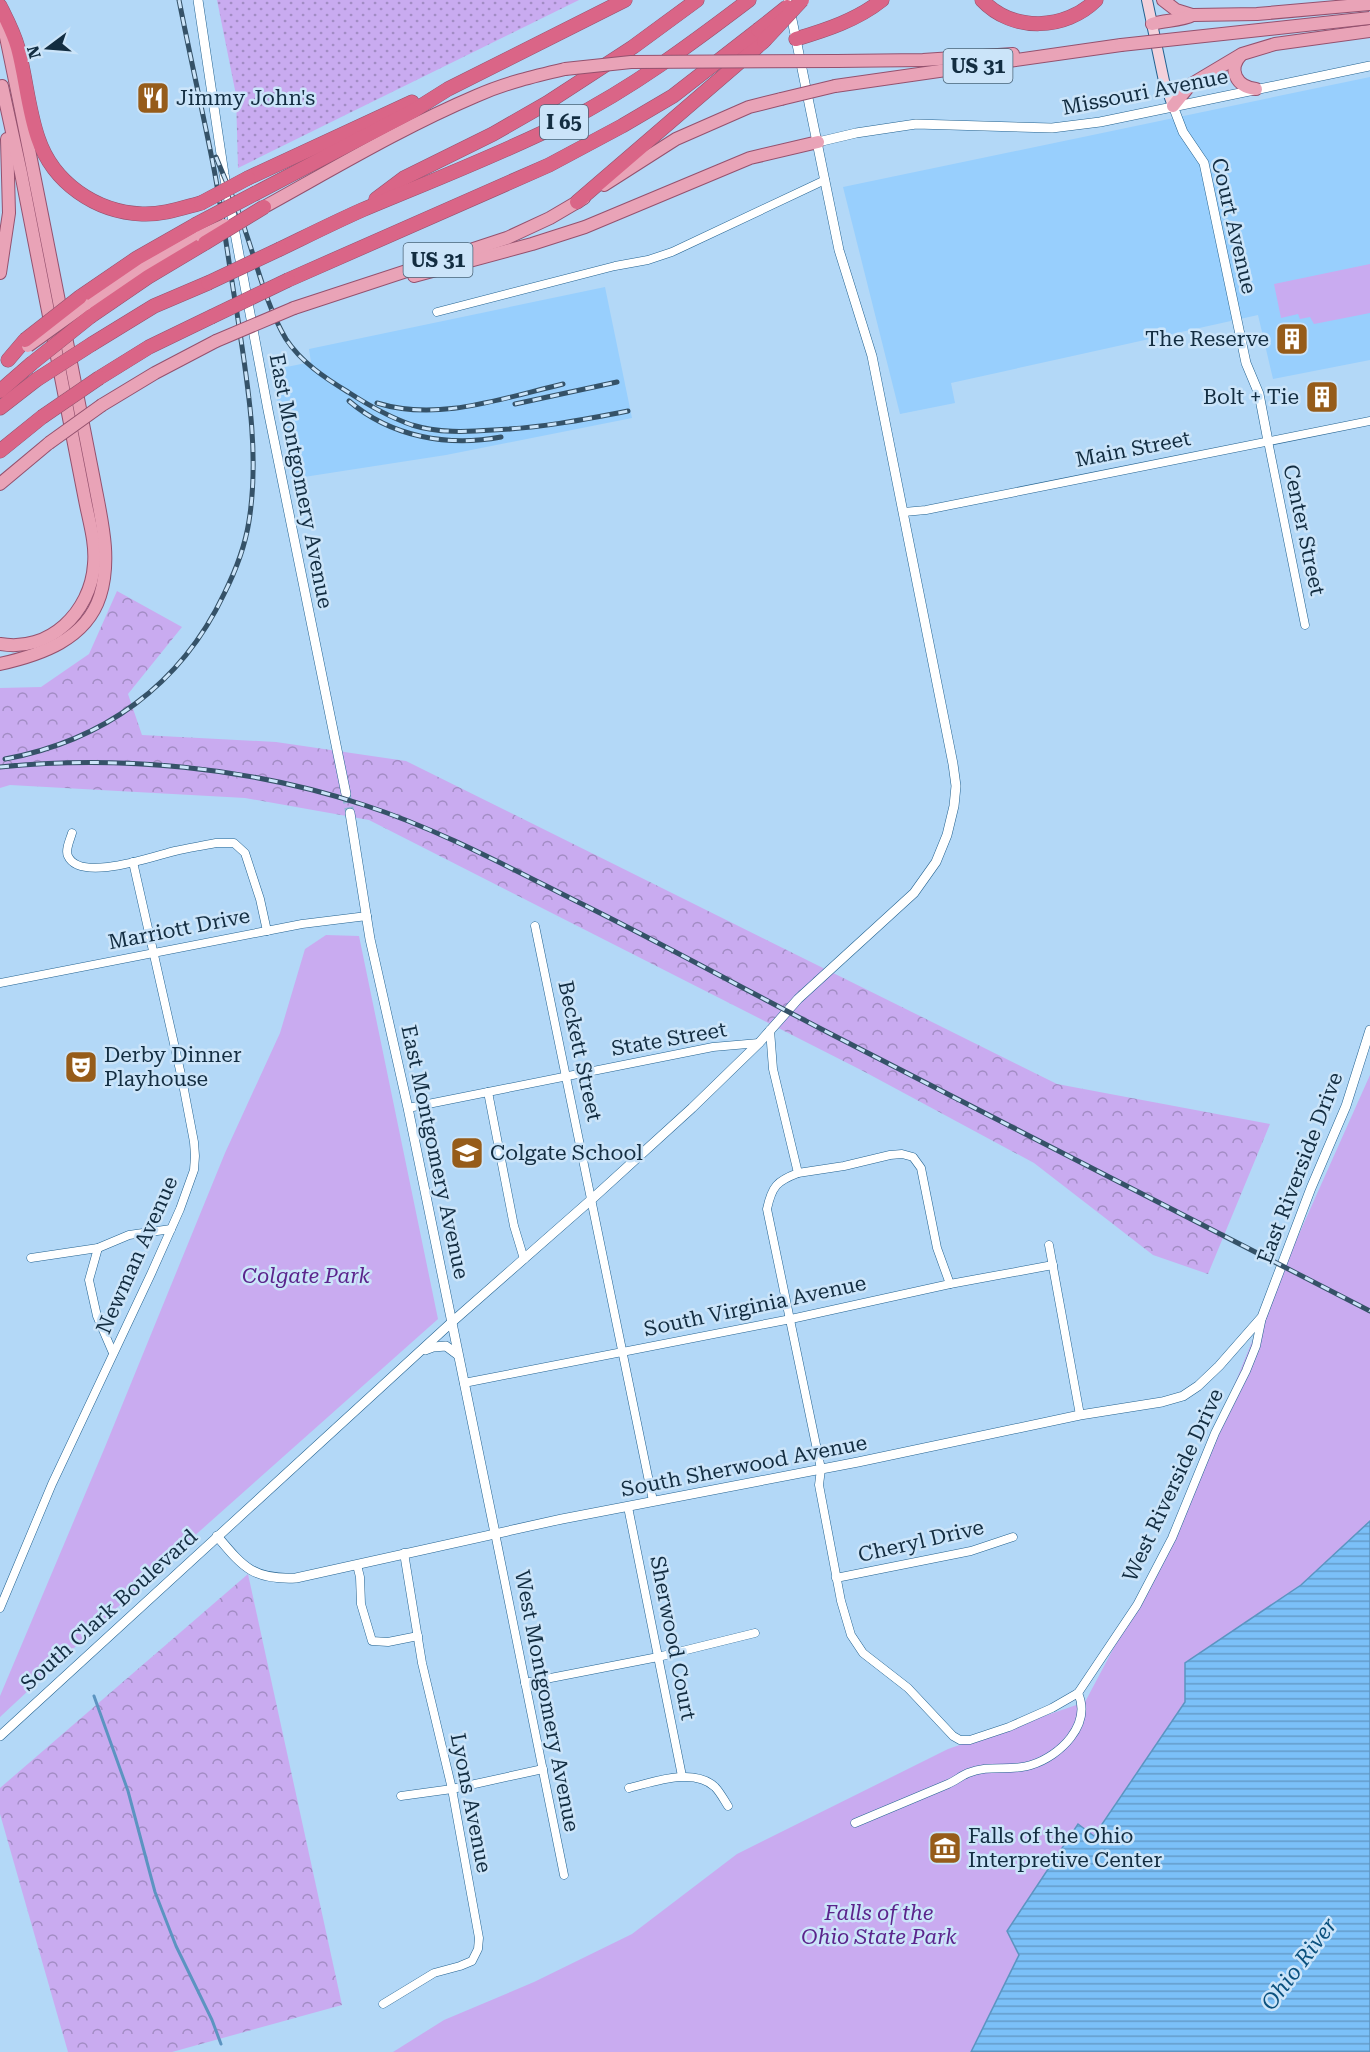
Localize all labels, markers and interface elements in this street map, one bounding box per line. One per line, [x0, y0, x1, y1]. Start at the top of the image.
north arrow [18, 18, 78, 78]
text: N [23, 43, 45, 61]
road number: US 31 [944, 49, 1012, 83]
street label: Missouri Avenue [1060, 64, 1230, 120]
restaurant icon: Jimmy John's [135, 80, 171, 116]
place label: Jimmy John's [176, 86, 315, 110]
road number: I 65 [540, 105, 588, 139]
street label: Court Avenue [1207, 156, 1261, 296]
road number: US 31 [404, 243, 472, 277]
building icon: The Reserve [1274, 321, 1310, 357]
place label: The Reserve [1145, 327, 1269, 351]
street label: East Montgomery Avenue [265, 352, 337, 610]
building icon: Bolt + Tie [1304, 379, 1340, 415]
place label: Bolt + Tie [1203, 385, 1299, 409]
street label: Main Street [1073, 426, 1193, 472]
street label: Center Street [1278, 462, 1330, 598]
street label: Marriott Drive [106, 903, 252, 955]
street label: Beckett Street [553, 978, 607, 1124]
street label: State Street [610, 1017, 729, 1061]
street label: East Montgomery Avenue [396, 1023, 474, 1281]
place label: Derby Dinner Playhouse [104, 1043, 242, 1091]
theatre icon: Derby Dinner Playhouse [63, 1049, 99, 1085]
street label: East Riverside Drive [1252, 1069, 1348, 1267]
school or university icon: Colgate School [449, 1135, 485, 1171]
place label: Colgate School [490, 1141, 643, 1165]
street label: Newman Avenue [91, 1172, 183, 1338]
park label: Colgate Park [242, 1264, 371, 1288]
street label: South Virginia Avenue [642, 1271, 868, 1341]
street label: West Riverside Drive [1118, 1385, 1228, 1585]
street label: South Sherwood Avenue [619, 1430, 869, 1502]
street label: Cheryl Drive [856, 1515, 986, 1567]
street label: South Clark Boulevard [16, 1524, 203, 1696]
street label: Sherwood Court [645, 1554, 701, 1722]
street label: West Montgomery Avenue [510, 1568, 584, 1834]
street label: Lyons Avenue [446, 1731, 496, 1875]
place label: Falls of the Ohio Interpretive Center [968, 1824, 1162, 1872]
museum icon: Falls of the Ohio Interpretive Center [927, 1830, 963, 1866]
park label: Falls of the Ohio State Park [801, 1901, 957, 1949]
water label: Ohio River [1256, 1913, 1342, 2015]

